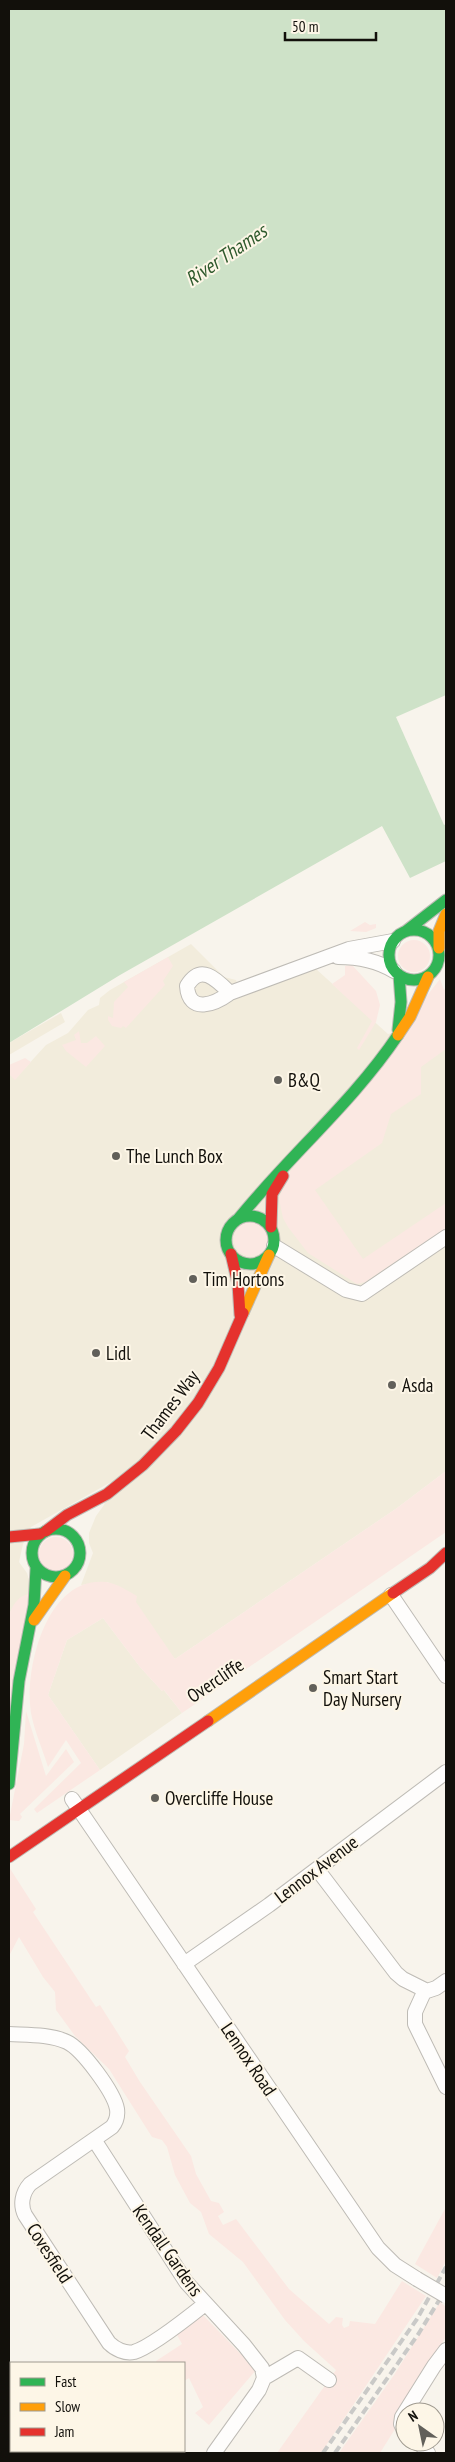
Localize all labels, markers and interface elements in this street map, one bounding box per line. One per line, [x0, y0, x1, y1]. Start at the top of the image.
scale bar [285, 10, 376, 42]
text: 50 m [292, 17, 318, 36]
water label: River Thames [180, 217, 274, 292]
place label: B&Q [288, 1068, 320, 1092]
marker: B&Q [272, 1074, 284, 1086]
place label: The Lunch Box [126, 1144, 223, 1168]
marker: The Lunch Box [110, 1150, 122, 1162]
place label: Tim Hortons [203, 1267, 284, 1291]
marker: Tim Hortons [187, 1273, 199, 1285]
place label: Lidl [106, 1341, 131, 1365]
marker: Lidl [90, 1347, 102, 1359]
street label: Thames Way [136, 1364, 205, 1445]
place label: Asda [402, 1373, 433, 1397]
marker: Asda [386, 1379, 398, 1391]
street label: Overcliffe [182, 1652, 248, 1708]
place label: Smart Start Day Nursery [323, 1665, 402, 1711]
marker: Smart Start Day Nursery [307, 1682, 319, 1694]
place label: Overcliffe House [165, 1786, 273, 1810]
marker: Overcliffe House [149, 1792, 161, 1804]
street label: Lennox Avenue [269, 1830, 363, 1908]
street label: Lennox Road [216, 2018, 282, 2100]
street label: Kendall Gardens [128, 2199, 208, 2301]
street label: Covesfield [22, 2219, 78, 2287]
legend [10, 2362, 185, 2452]
text: Fast [55, 2372, 76, 2391]
text: Slow [55, 2397, 80, 2416]
north arrow [395, 2402, 445, 2452]
text: N [405, 2406, 421, 2426]
text: Jam [54, 2422, 74, 2441]

